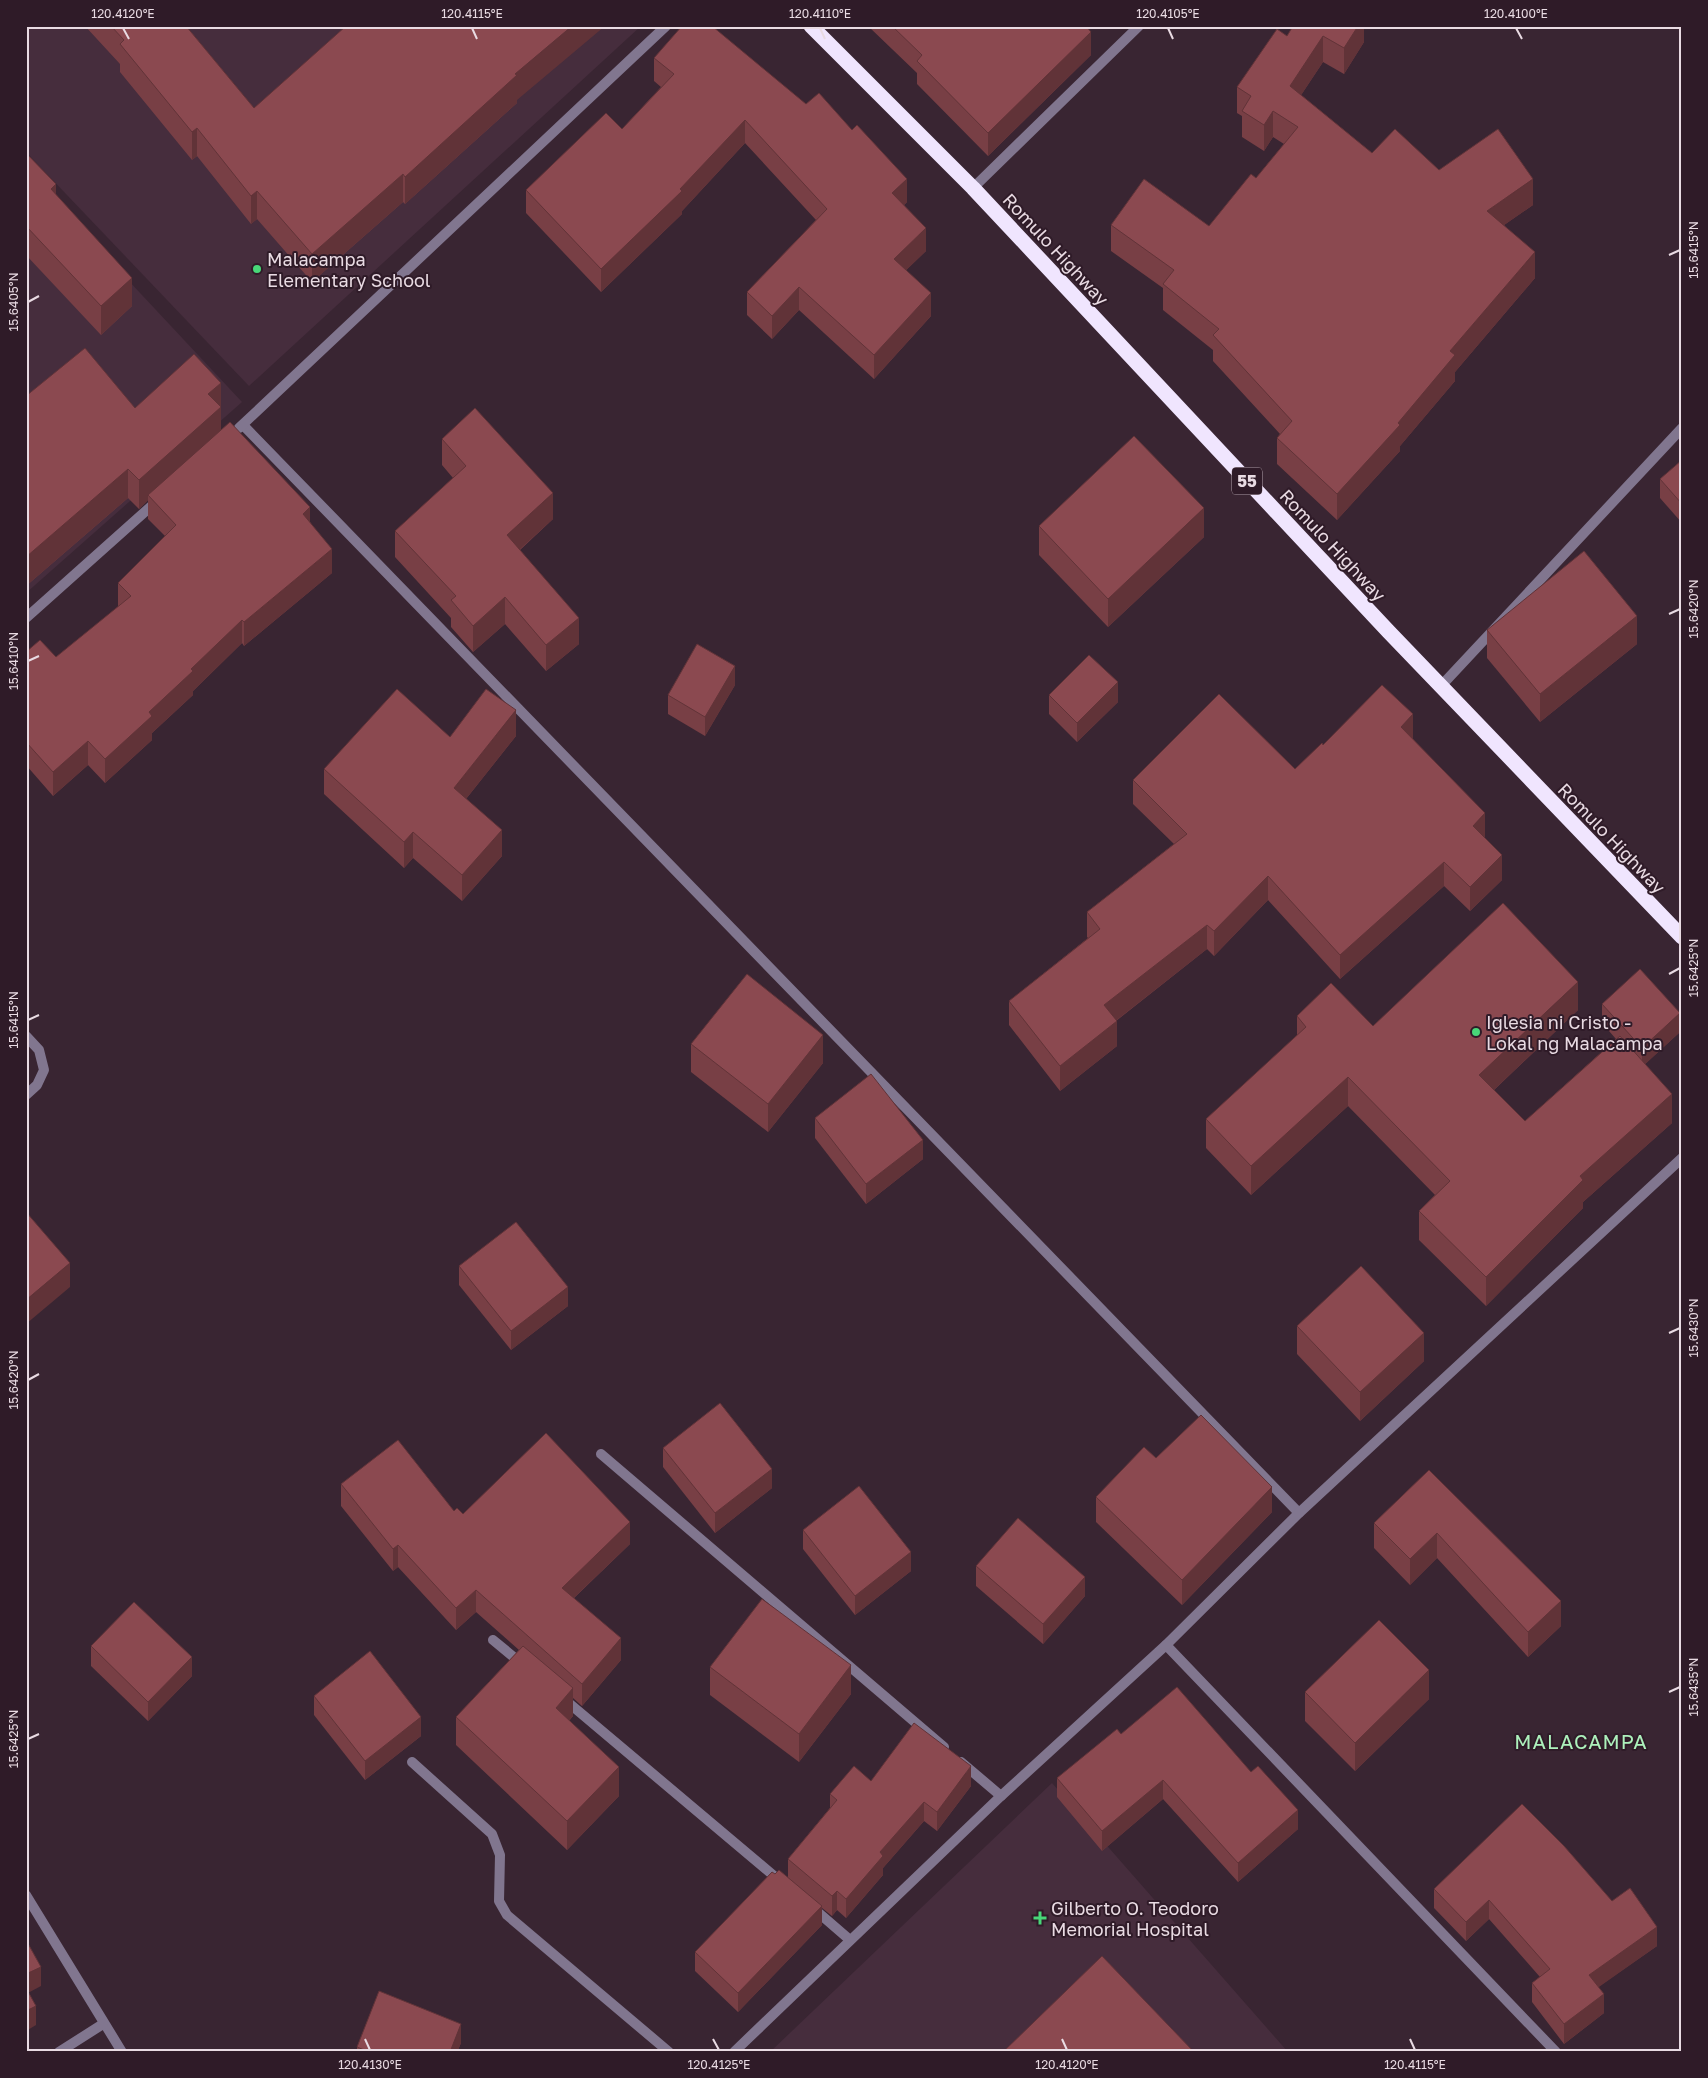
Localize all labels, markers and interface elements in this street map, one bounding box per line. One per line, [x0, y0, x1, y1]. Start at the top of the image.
text: 120.4120°E [91, 6, 155, 21]
text: 120.4115°E [441, 6, 503, 21]
text: 120.4110°E [789, 6, 851, 21]
text: 120.4105°E [1136, 6, 1200, 21]
text: 120.4100°E [1484, 6, 1548, 21]
street label: Romulo Highway [998, 188, 1114, 310]
text: 15.6415°N [1686, 221, 1701, 279]
place label: Malacampa Elementary School [267, 248, 431, 291]
marker: Malacampa Elementary School [251, 263, 263, 275]
text: 15.6405°N [6, 272, 21, 332]
road number: 55 [1232, 468, 1262, 494]
street label: Romulo Highway [1275, 484, 1391, 606]
text: 15.6420°N [1686, 579, 1701, 639]
text: 15.6410°N [6, 632, 21, 690]
street label: Romulo Highway [1554, 778, 1670, 898]
text: 15.6425°N [1686, 939, 1701, 997]
text: 15.6415°N [6, 991, 21, 1049]
place label: Iglesia ni Cristo - Lokal ng Malacampa [1486, 1011, 1663, 1054]
marker: Iglesia ni Cristo - Lokal ng Malacampa [1470, 1026, 1482, 1038]
text: 15.6430°N [1686, 1298, 1701, 1358]
text: 15.6420°N [6, 1350, 21, 1410]
text: 15.6435°N [1686, 1658, 1701, 1716]
text: 15.6425°N [6, 1710, 21, 1768]
district label: MALACAMPA [1514, 1729, 1648, 1753]
place label: Gilberto O. Teodoro Memorial Hospital [1051, 1897, 1219, 1940]
marker: Gilberto O. Teodoro Memorial Hospital [1033, 1911, 1047, 1925]
text: 120.4130°E [338, 2057, 402, 2072]
text: 120.4125°E [688, 2057, 750, 2072]
text: 120.4120°E [1035, 2057, 1099, 2072]
text: 120.4115°E [1384, 2057, 1446, 2072]

